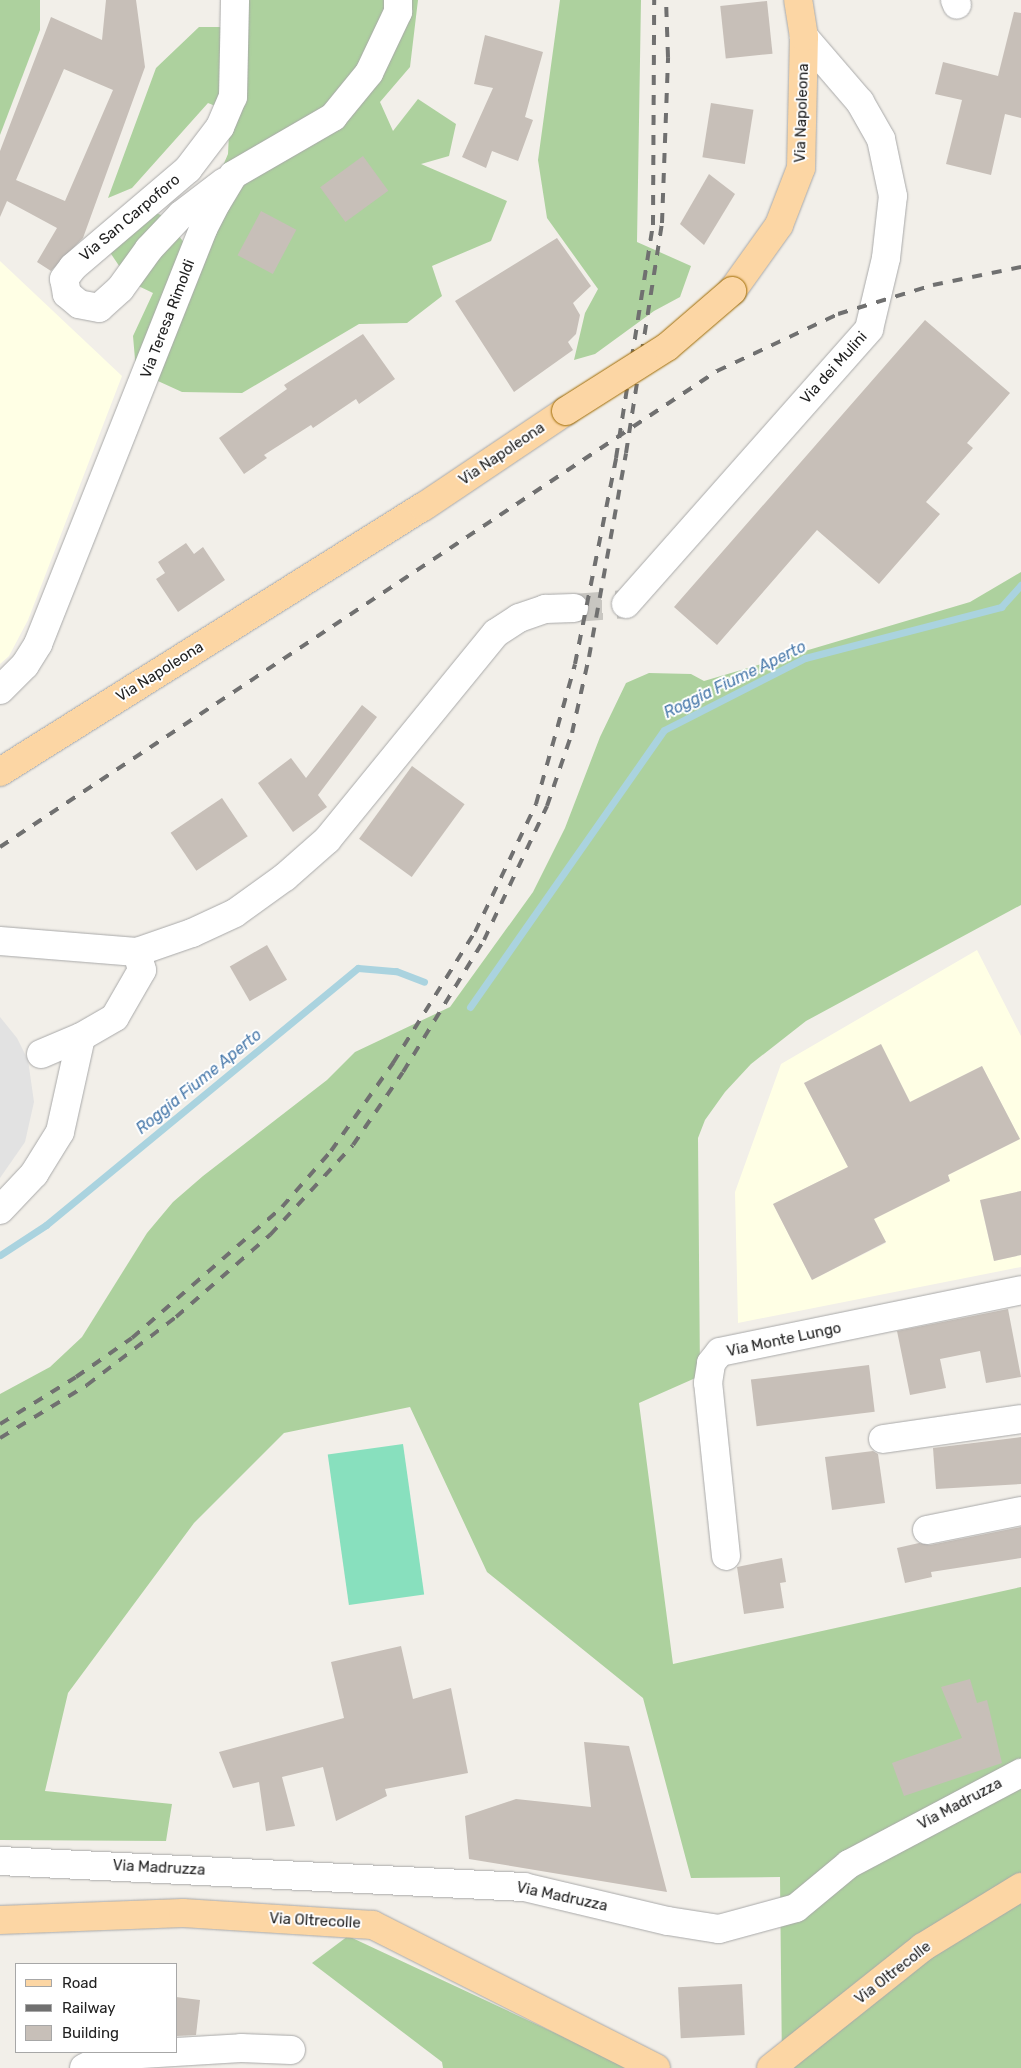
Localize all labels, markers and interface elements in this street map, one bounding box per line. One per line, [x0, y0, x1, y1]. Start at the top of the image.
street label: Via Napoleona [791, 63, 813, 163]
street label: Via San Carpoforo [76, 171, 184, 265]
street label: Via Teresa Rimoldi [137, 257, 199, 381]
street label: Via dei Mulini [797, 328, 871, 408]
street label: Via Napoleona [456, 419, 548, 489]
water label: Roggia Fiume Aperto [660, 637, 810, 723]
street label: Via Napoleona [113, 638, 207, 706]
water label: Roggia Fiume Aperto [132, 1025, 266, 1139]
street label: Via Monte Lungo [725, 1319, 843, 1361]
street label: Via Madruzza [915, 1774, 1005, 1834]
street label: Via Madruzza [112, 1857, 206, 1879]
street label: Via Madruzza [515, 1879, 609, 1915]
street label: Via Oltrecolle [269, 1910, 361, 1932]
street label: Via Oltrecolle [851, 1938, 935, 2008]
legend [15, 1963, 178, 2053]
text: Road [62, 1974, 98, 1992]
text: Railway [62, 1999, 116, 2017]
text: Building [62, 2024, 119, 2042]

